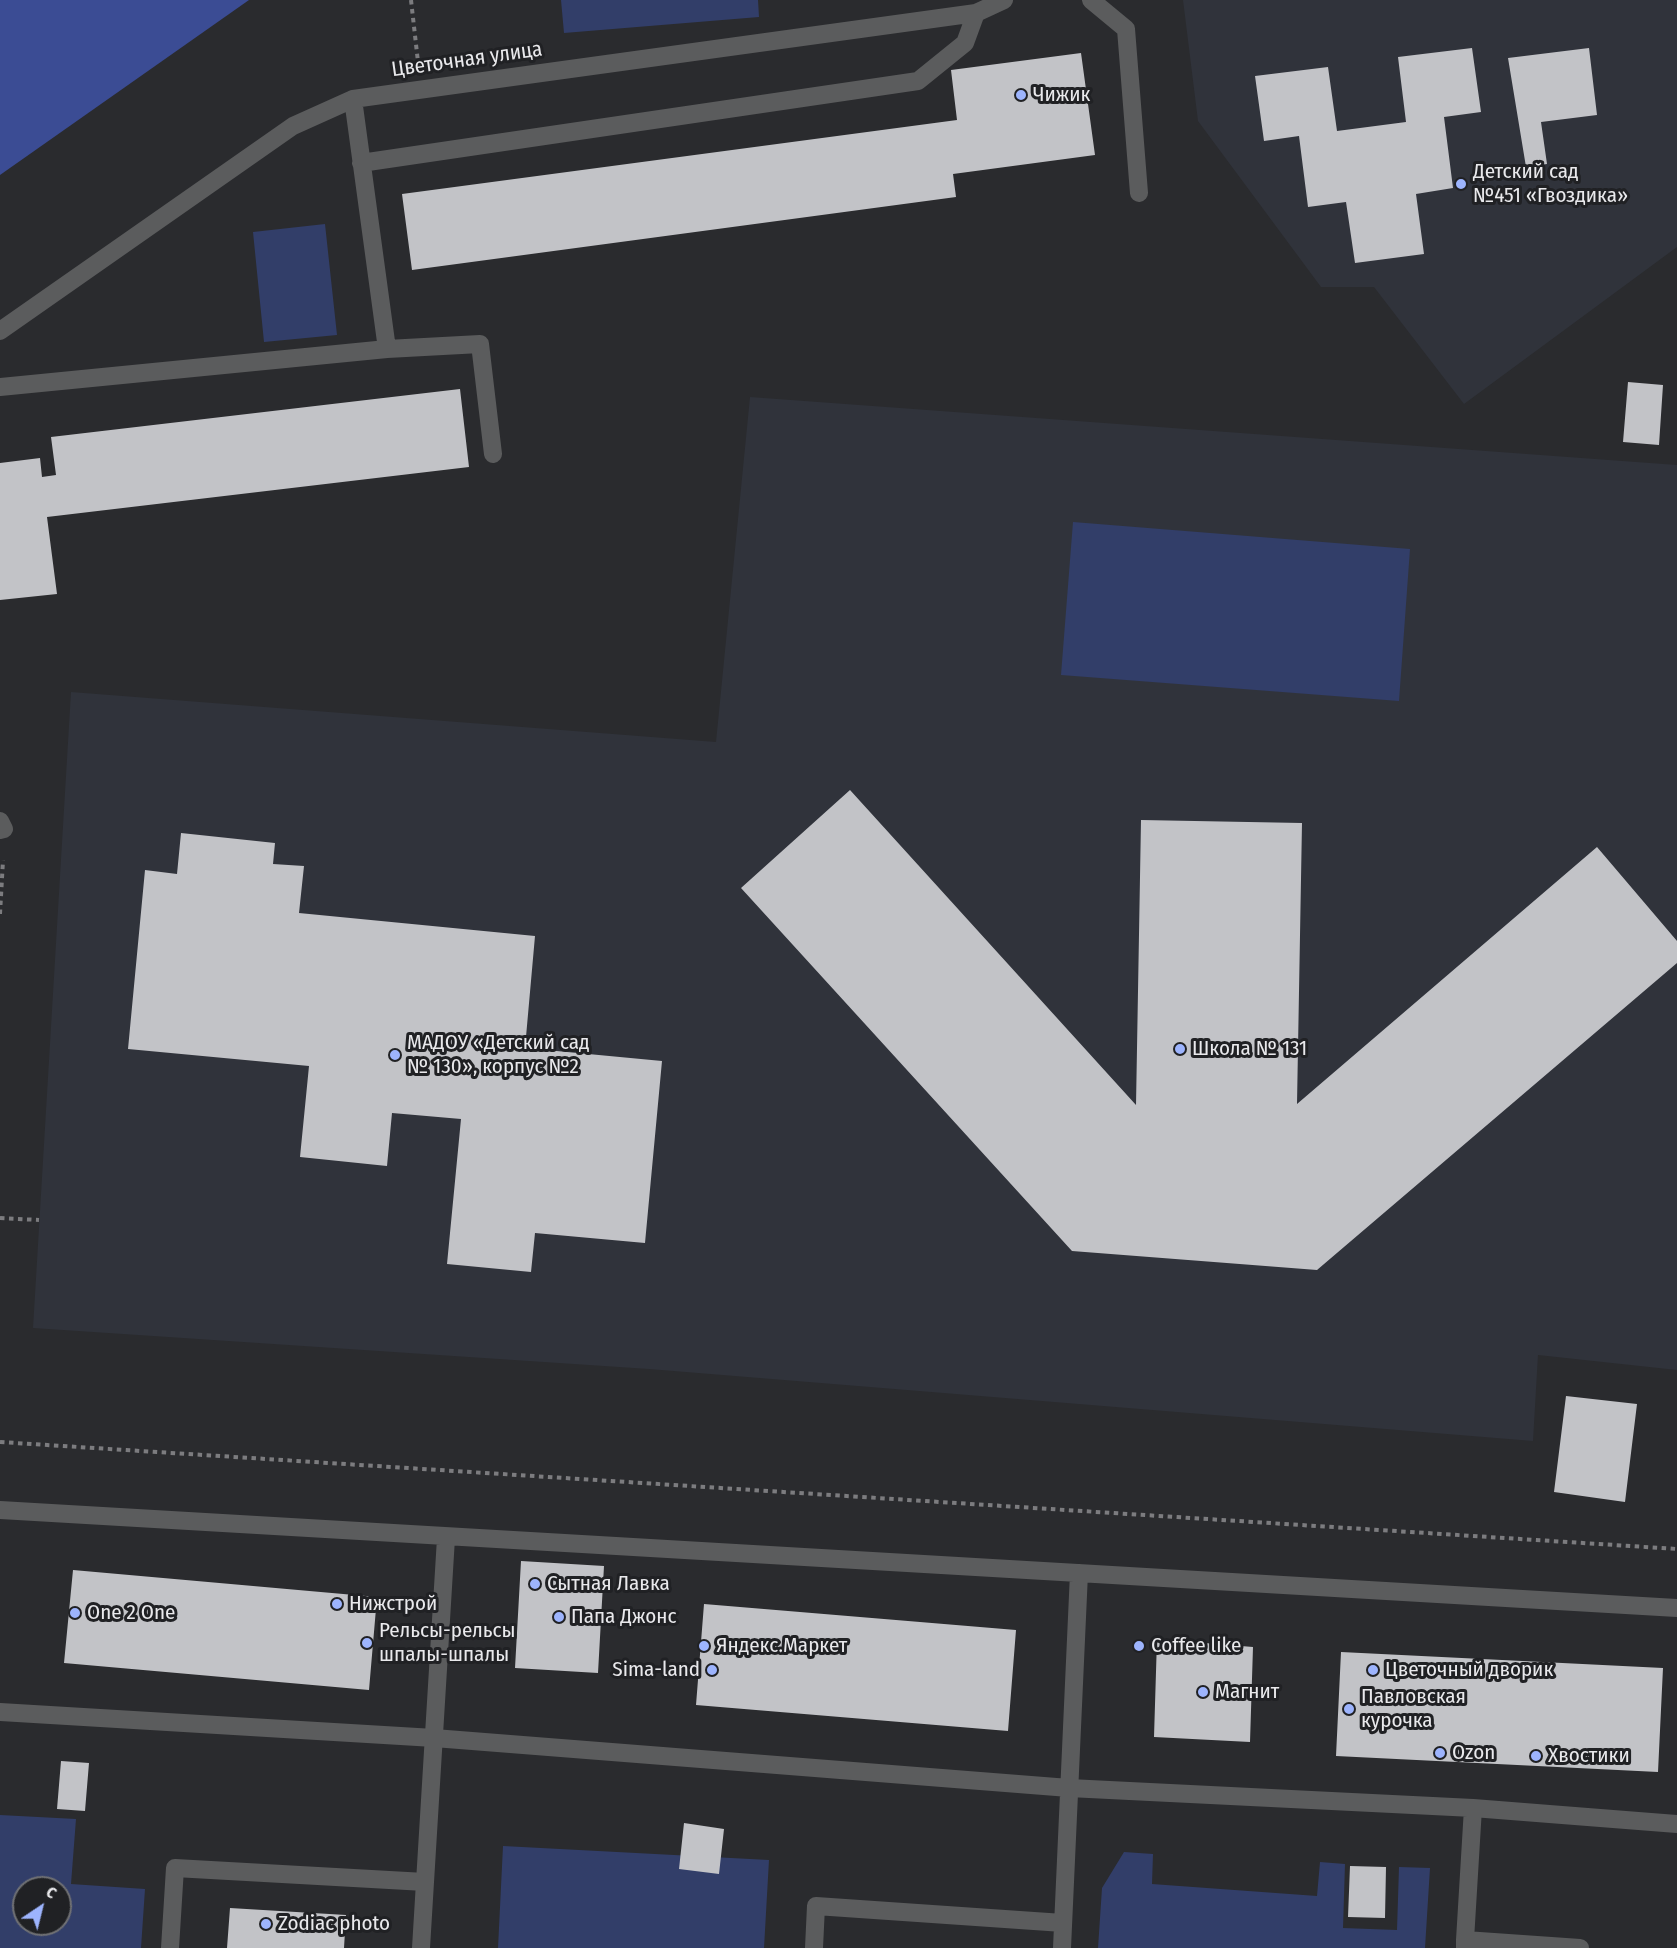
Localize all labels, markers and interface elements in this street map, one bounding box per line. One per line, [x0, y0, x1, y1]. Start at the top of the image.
street label: Цветочная улица [390, 37, 544, 83]
place label: Чижик [1033, 82, 1090, 108]
marker: Чижик [1014, 88, 1028, 102]
place label: Детский сад №451 «Гвоздика» [1473, 159, 1628, 209]
marker: Детский сад №451 «Гвоздика» [1454, 177, 1468, 191]
place label: МАДОУ «Детский сад № 130», корпус №2 [407, 1030, 590, 1080]
place label: Школа № 131 [1192, 1036, 1307, 1062]
marker: Школа № 131 [1173, 1042, 1187, 1056]
marker: МАДОУ «Детский сад № 130», корпус №2 [388, 1048, 402, 1062]
place label: Сытная Лавка [547, 1571, 670, 1597]
marker: Сытная Лавка [528, 1577, 542, 1591]
place label: Нижстрой [349, 1591, 437, 1617]
marker: Нижстрой [330, 1597, 344, 1611]
place label: One 2 One [87, 1600, 175, 1626]
place label: Папа Джонс [571, 1604, 676, 1630]
marker: One 2 One [68, 1606, 82, 1620]
marker: Папа Джонс [552, 1610, 566, 1624]
place label: Рельсы-рельсы шпалы-шпалы [379, 1618, 516, 1668]
place label: Яндекс.Маркет [716, 1633, 847, 1659]
place label: Coffee like [1151, 1633, 1241, 1659]
marker: Рельсы-рельсы шпалы-шпалы [360, 1636, 374, 1650]
marker: Яндекс.Маркет [697, 1639, 711, 1653]
marker: Coffee like [1132, 1639, 1146, 1653]
place label: Sima-land [612, 1657, 700, 1683]
place label: Цветочный дворик [1385, 1657, 1553, 1683]
marker: Sima-land [705, 1663, 719, 1677]
marker: Цветочный дворик [1366, 1663, 1380, 1677]
place label: Магнит [1215, 1679, 1279, 1705]
place label: Павловская курочка [1361, 1684, 1466, 1734]
marker: Магнит [1196, 1685, 1210, 1699]
marker: Павловская курочка [1342, 1702, 1356, 1716]
place label: Ozon [1452, 1740, 1495, 1766]
place label: Хвостики [1548, 1743, 1630, 1769]
marker: Ozon [1433, 1746, 1447, 1760]
marker: Хвостики [1529, 1749, 1543, 1763]
north arrow [12, 1876, 72, 1936]
text: С [43, 1882, 60, 1903]
place label: Zodiac photo [278, 1911, 390, 1937]
marker: Zodiac photo [259, 1917, 273, 1931]

